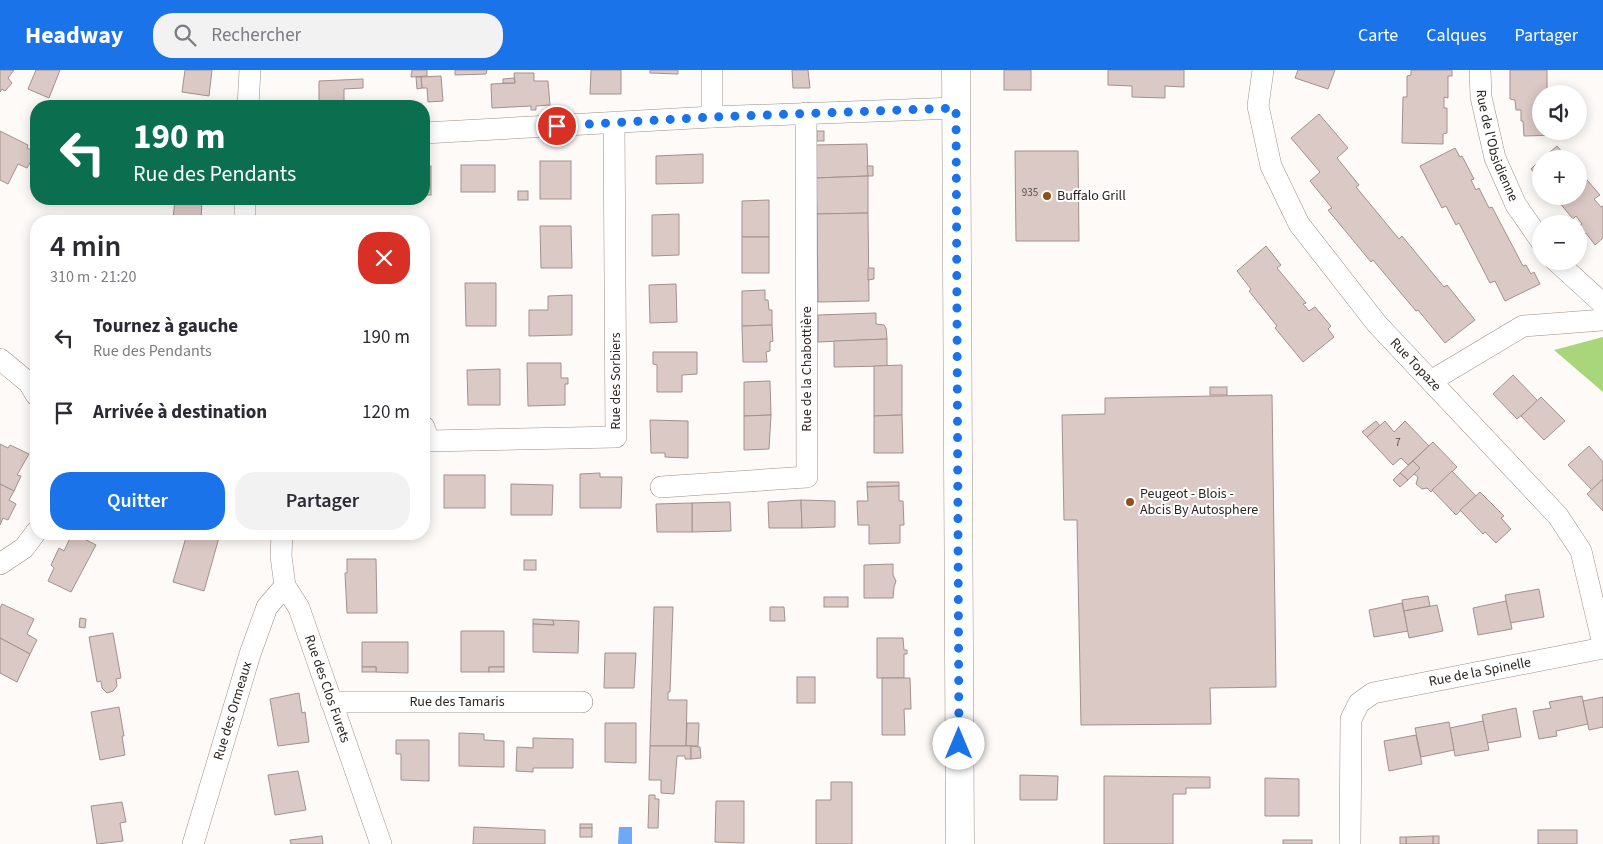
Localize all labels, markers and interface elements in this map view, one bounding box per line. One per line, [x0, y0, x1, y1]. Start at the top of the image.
search box [153, 13, 503, 58]
text: Headway [25, 18, 123, 53]
icon: search [171, 21, 199, 49]
text: Rechercher [211, 22, 301, 49]
text: Carte [1358, 23, 1398, 48]
text: Calques [1426, 23, 1486, 48]
text: Partager [1514, 23, 1578, 48]
map controls [1532, 85, 1587, 270]
button: sound [1532, 85, 1587, 140]
street label: Rue de l'Obsidienne [1471, 89, 1523, 205]
pin [536, 105, 578, 147]
text: 190 m [133, 112, 225, 162]
icon: arrive [543, 112, 571, 140]
icon: left [50, 120, 115, 185]
button: + [1532, 150, 1587, 205]
text: Rue des Pendants [133, 158, 296, 190]
house number: 935 [1022, 185, 1038, 200]
place label: Buffalo Grill [1057, 186, 1126, 206]
marker: Buffalo Grill [1041, 190, 1053, 202]
button: − [1532, 215, 1587, 270]
text: 4 min [50, 225, 121, 268]
button: close [358, 232, 410, 284]
text: 310 m · 21:20 [50, 266, 137, 288]
street label: Rue de la Chabottière [797, 306, 817, 432]
text: Tournez à gauche [93, 313, 238, 340]
icon: left [50, 324, 78, 352]
text: 190 m [362, 324, 410, 351]
street label: Rue des Sorbiers [606, 332, 626, 430]
street label: Rue Topaze [1385, 334, 1446, 396]
text: Rue des Pendants [93, 340, 212, 362]
icon: arrive [50, 399, 78, 427]
text: Arrivée à destination [93, 399, 267, 426]
text: 120 m [362, 399, 410, 426]
house number: 7 [1395, 435, 1401, 450]
button: Quitter [50, 472, 225, 530]
button: Partager [235, 472, 410, 530]
place label: Peugeot - Blois - Abcis By Autosphere [1140, 484, 1258, 520]
marker: Peugeot - Blois - Abcis By Autosphere [1124, 496, 1136, 508]
street label: Rue des Clos Furets [299, 632, 355, 746]
street label: Rue de la Spinelle [1427, 652, 1533, 692]
street label: Rue des Ormeaux [209, 658, 257, 763]
street label: Rue des Tamaris [409, 692, 505, 712]
position arrow [932, 717, 984, 769]

